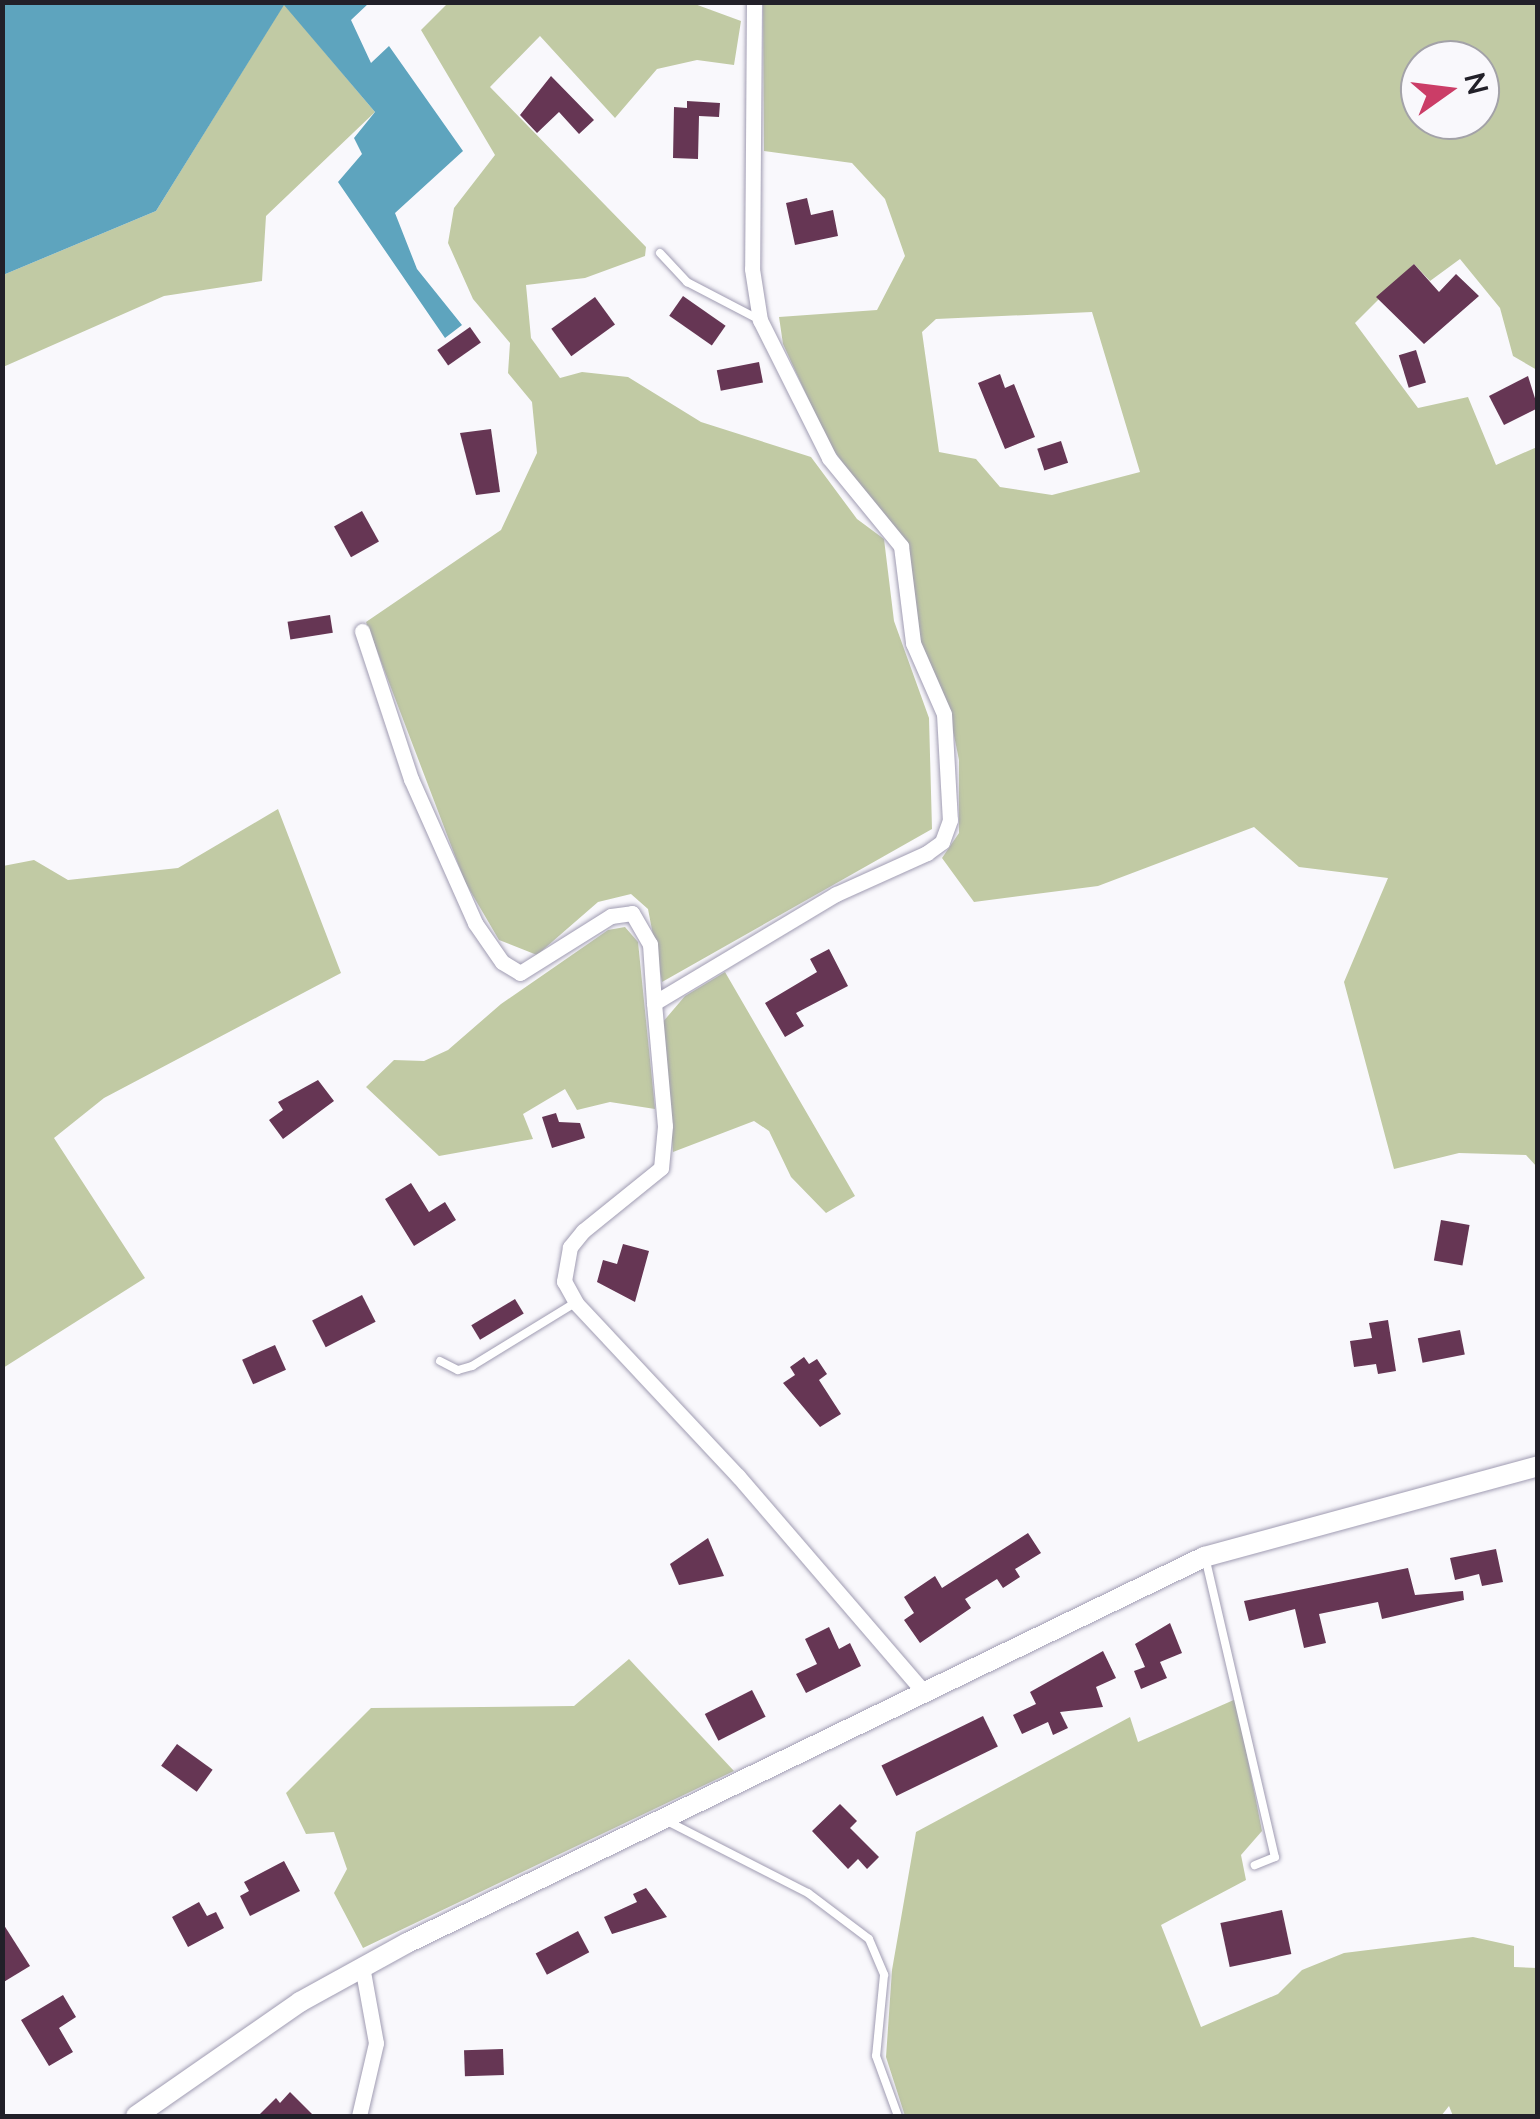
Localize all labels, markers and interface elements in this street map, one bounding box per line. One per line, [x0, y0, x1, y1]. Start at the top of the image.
north arrow [1400, 40, 1500, 140]
text: N [1458, 69, 1496, 98]

